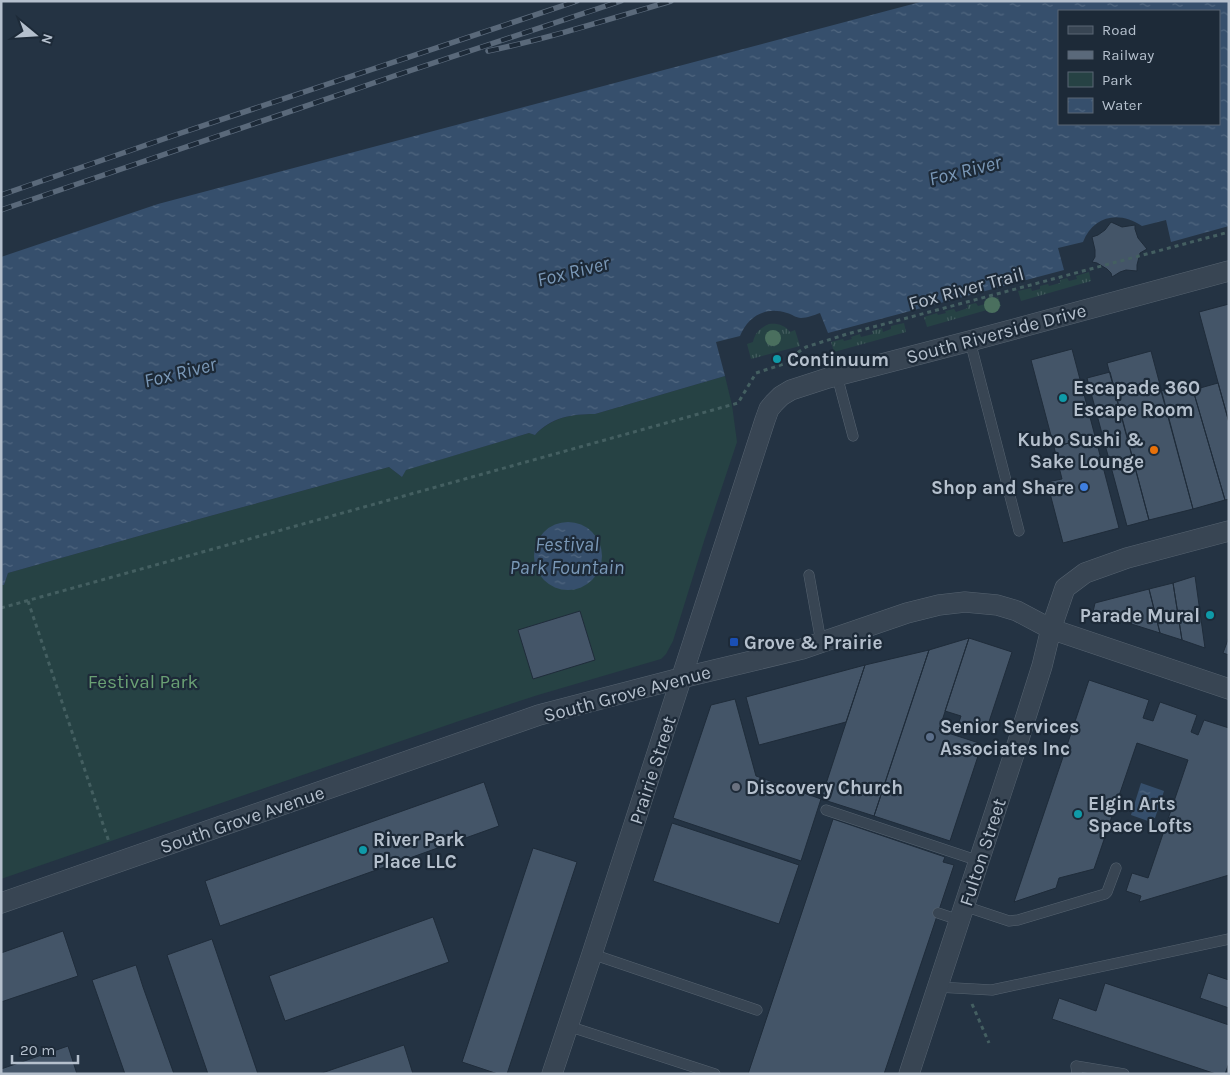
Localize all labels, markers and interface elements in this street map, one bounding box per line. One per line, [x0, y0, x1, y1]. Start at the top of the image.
north arrow [10, 10, 60, 60]
legend [1058, 10, 1220, 125]
text: Road [1102, 21, 1137, 39]
text: N [37, 31, 57, 46]
text: Railway [1102, 46, 1154, 64]
text: Park [1102, 71, 1132, 89]
text: Water [1102, 96, 1143, 114]
water label: Fox River [926, 150, 1005, 191]
water label: Fox River [534, 251, 613, 292]
street label: Fox River Trail [906, 263, 1026, 315]
street label: South Riverside Drive [904, 299, 1089, 369]
place label: Continuum [787, 349, 889, 371]
water label: Fox River [141, 352, 220, 393]
marker: Continuum [771, 353, 783, 365]
place label: Escapade 360 Escape Room [1073, 377, 1200, 421]
marker: Escapade 360 Escape Room [1057, 392, 1069, 404]
place label: Kubo Sushi & Sake Lounge [1017, 429, 1144, 473]
marker: Kubo Sushi & Sake Lounge [1148, 444, 1160, 456]
place label: Shop and Share [931, 477, 1074, 499]
marker: Shop and Share [1078, 481, 1090, 493]
water label: Festival Park Fountain [510, 533, 624, 579]
place label: Parade Mural [1080, 605, 1200, 627]
marker: Parade Mural [1204, 609, 1216, 621]
place label: Grove & Prairie [744, 632, 883, 654]
marker: Grove & Prairie [728, 636, 740, 648]
street label: South Grove Avenue [541, 661, 713, 727]
park label: Festival Park [88, 671, 198, 693]
street label: Prairie Street [625, 713, 681, 827]
place label: Senior Services Associates Inc [940, 716, 1079, 760]
marker: Senior Services Associates Inc [924, 731, 936, 743]
place label: Discovery Church [746, 777, 903, 799]
street label: South Grove Avenue [157, 781, 327, 858]
marker: Discovery Church [730, 781, 742, 793]
place label: Elgin Arts Space Lofts [1088, 793, 1192, 837]
street label: Fulton Street [955, 796, 1011, 909]
marker: Elgin Arts Space Lofts [1072, 808, 1084, 820]
place label: River Park Place LLC [373, 829, 465, 873]
marker: River Park Place LLC [357, 844, 369, 856]
scale bar [12, 1032, 79, 1064]
text: 20 m [20, 1041, 55, 1059]

